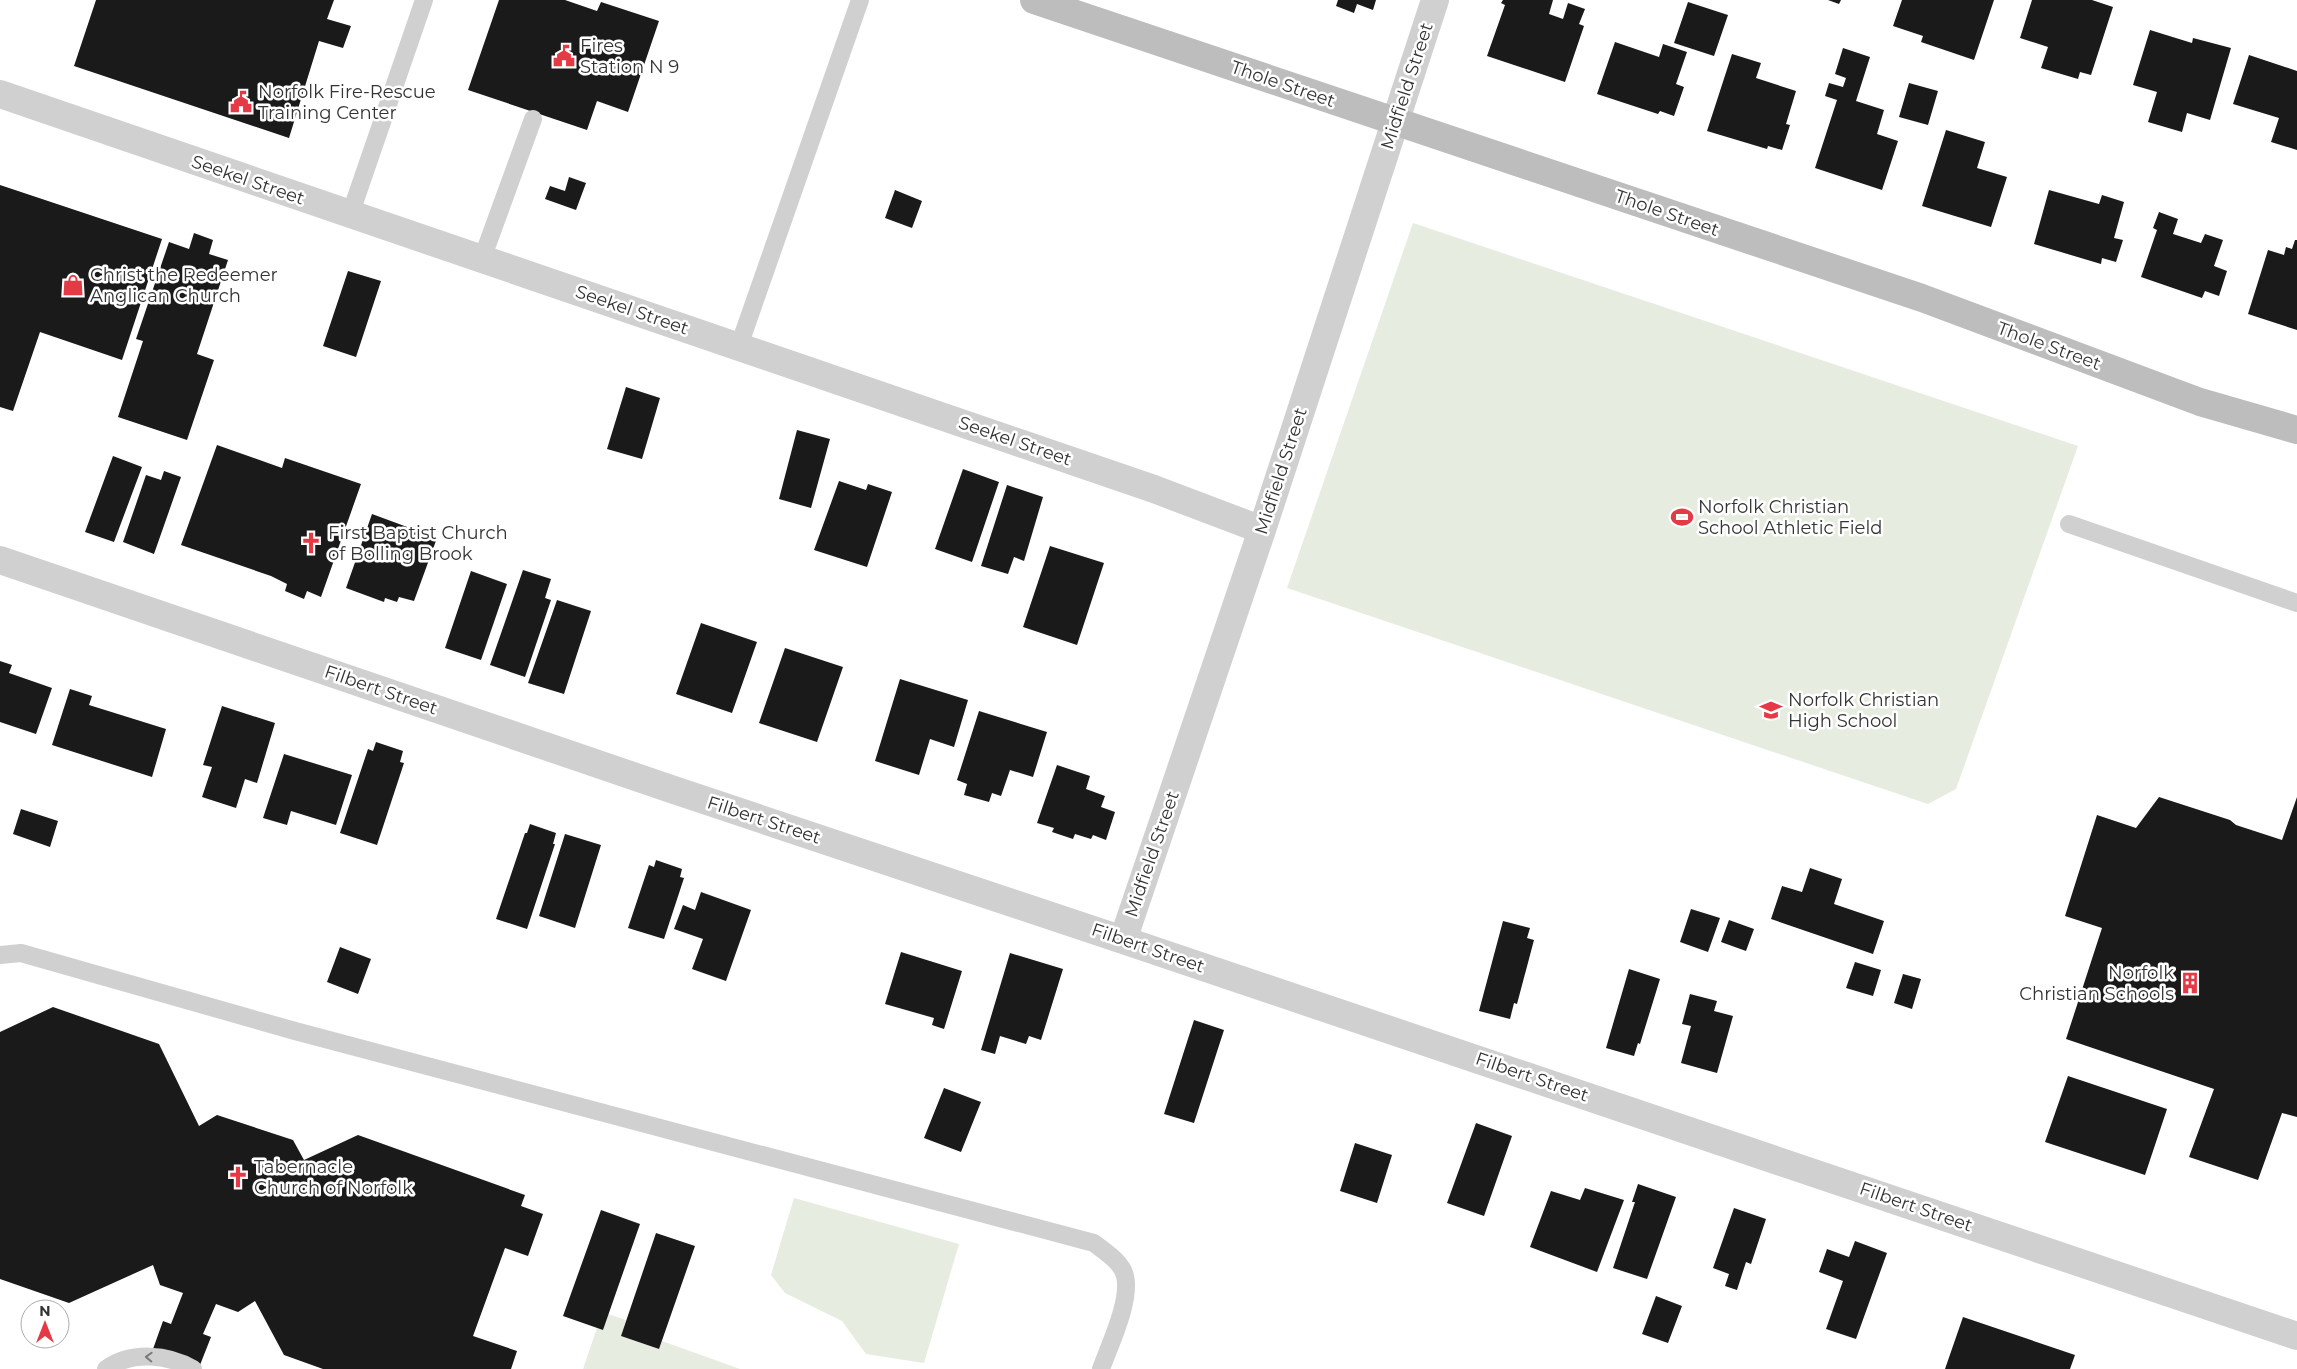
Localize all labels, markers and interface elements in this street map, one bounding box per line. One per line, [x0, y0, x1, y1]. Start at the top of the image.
street label: Midfield Street [1376, 20, 1438, 152]
place label: Fires Station N 9 [580, 35, 679, 78]
public building icon: Fires Station N 9 [551, 43, 577, 69]
street label: Thole Street [1228, 56, 1338, 112]
place label: Norfolk Fire-Rescue Training Center [258, 81, 436, 124]
public building icon: Norfolk Fire-Rescue Training Center [228, 89, 254, 115]
street label: Seekel Street [189, 150, 307, 210]
street label: Thole Street [1612, 185, 1722, 241]
place label: Christ the Redeemer Anglican Church [90, 264, 278, 307]
shop icon: Christ the Redeemer Anglican Church [60, 272, 86, 298]
street label: Seekel Street [573, 280, 691, 340]
street label: Thole Street [1994, 317, 2104, 375]
street label: Midfield Street [1250, 405, 1312, 537]
street label: Seekel Street [956, 411, 1074, 471]
place label: Norfolk Christian School Athletic Field [1698, 496, 1883, 539]
sports icon: Norfolk Christian School Athletic Field [1669, 504, 1695, 530]
place label: First Baptist Church of Bolling Brook [328, 522, 508, 565]
church icon: First Baptist Church of Bolling Brook [298, 530, 324, 556]
street label: Filbert Street [322, 660, 440, 720]
place label: Norfolk Christian High School [1788, 689, 1939, 732]
school or university icon: Norfolk Christian High School [1758, 697, 1784, 723]
street label: Midfield Street [1120, 788, 1184, 920]
street label: Filbert Street [704, 791, 824, 849]
street label: Filbert Street [1089, 918, 1207, 978]
place label: Norfolk Christian Schools [2019, 962, 2174, 1005]
building icon: Norfolk Christian Schools [2177, 970, 2203, 996]
street label: Filbert Street [1473, 1047, 1591, 1107]
place label: Tabernacle Church of Norfolk [254, 1156, 413, 1199]
church icon: Tabernacle Church of Norfolk [225, 1164, 251, 1190]
street label: Filbert Street [1857, 1177, 1975, 1237]
north arrow [20, 1299, 70, 1349]
text: N [39, 1302, 51, 1320]
one-way arrow [145, 1352, 153, 1362]

